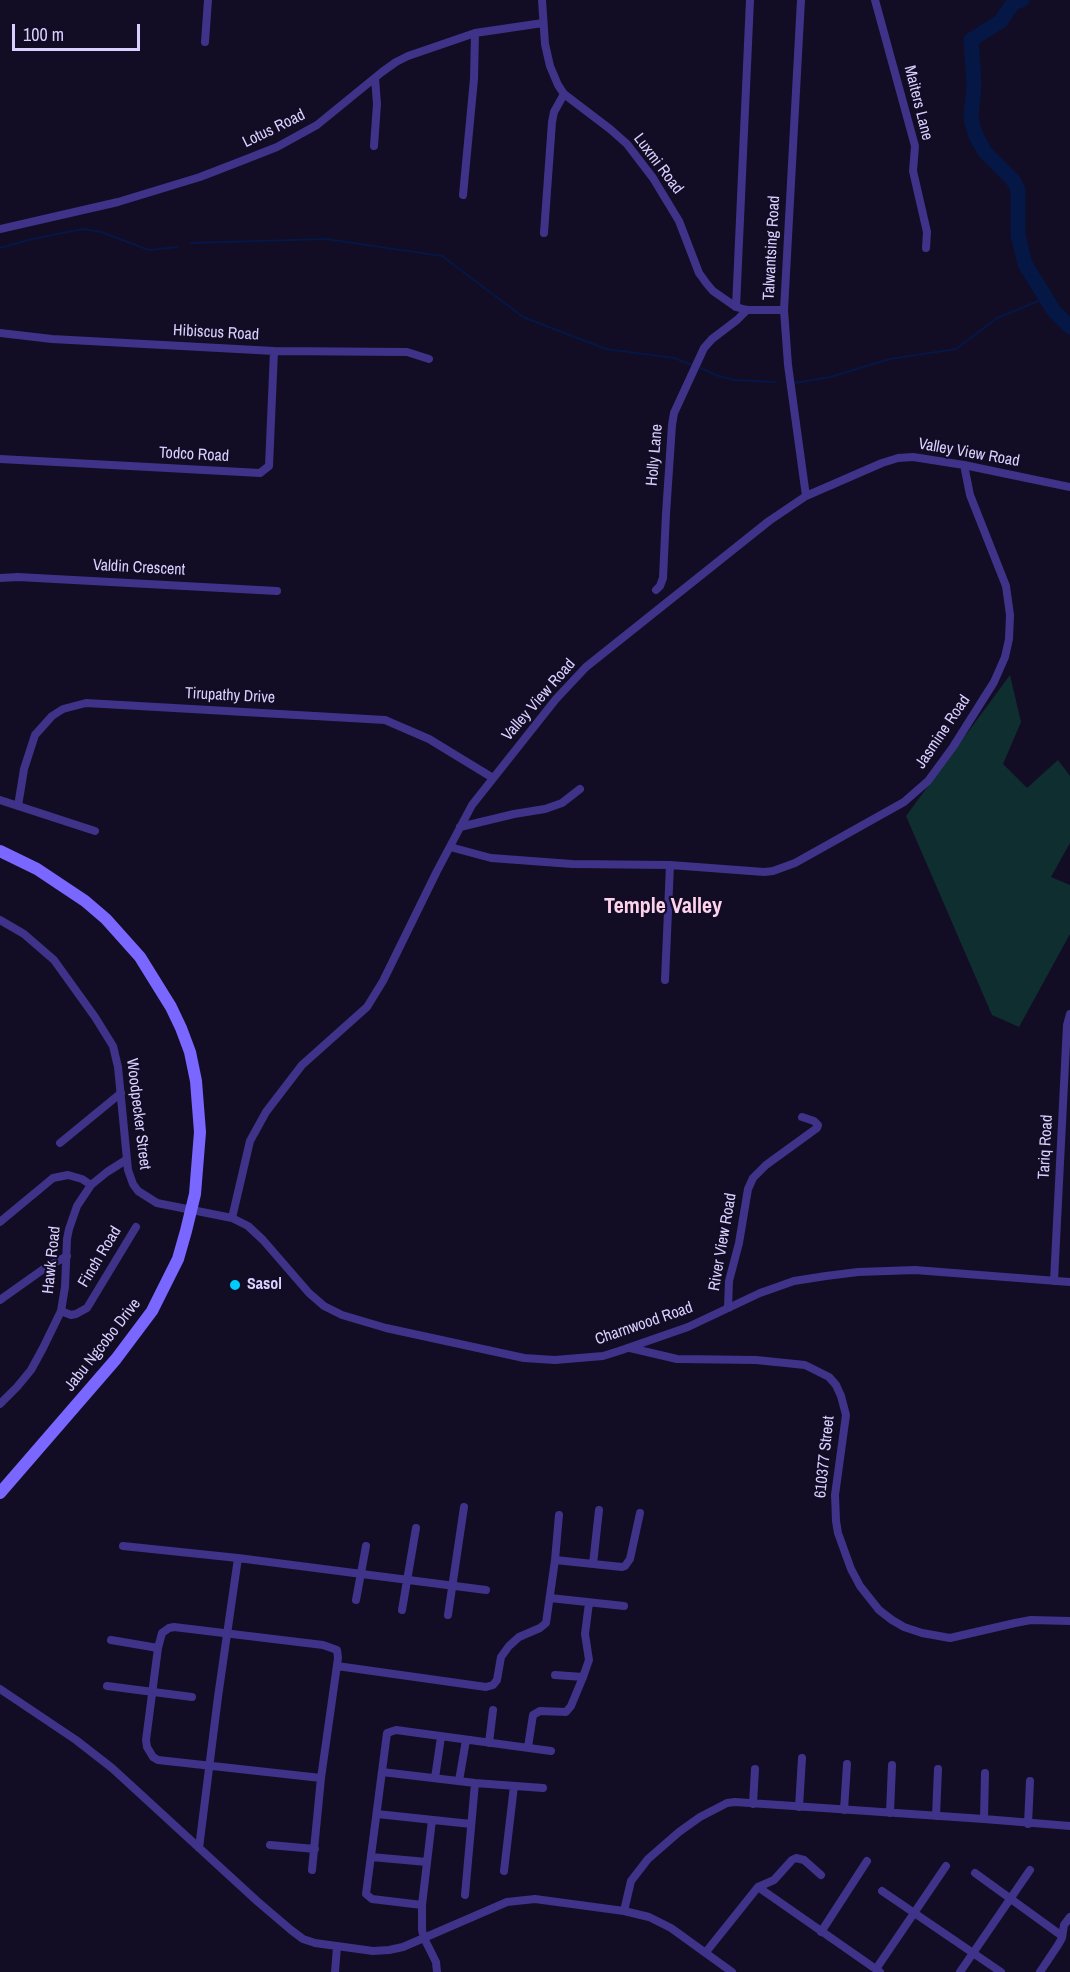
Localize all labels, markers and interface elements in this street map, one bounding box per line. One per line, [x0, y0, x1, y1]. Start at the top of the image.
scale bar [15, 12, 142, 50]
text: 100 m [23, 22, 64, 47]
street label: Maiters Lane [899, 64, 937, 142]
street label: Lotus Road [240, 106, 308, 152]
street label: Luxmi Road [629, 130, 687, 198]
street label: Talwantsing Road [760, 195, 784, 301]
street label: Hibiscus Road [173, 321, 259, 345]
street label: Holly Lane [643, 423, 667, 487]
street label: Valley View Road [917, 435, 1021, 471]
street label: Todco Road [159, 444, 229, 466]
street label: Valdin Crescent [92, 556, 186, 580]
street label: Valley View Road [498, 655, 580, 745]
street label: Tirupathy Drive [184, 684, 276, 708]
street label: Jasmine Road [911, 692, 975, 772]
district label: Temple Valley [604, 894, 722, 920]
street label: Woodpecker Street [122, 1057, 154, 1171]
street label: Tariq Road [1035, 1114, 1057, 1180]
street label: River View Road [705, 1192, 741, 1292]
street label: Finch Road [74, 1223, 126, 1291]
street label: Hawk Road [39, 1225, 65, 1295]
place label: Sasol [247, 1275, 282, 1295]
marker: Sasol [228, 1278, 242, 1292]
street label: Jabu Ngcobo Drive [61, 1295, 145, 1395]
street label: Charnwood Road [593, 1298, 695, 1350]
street label: 610377 Street [811, 1415, 839, 1499]

